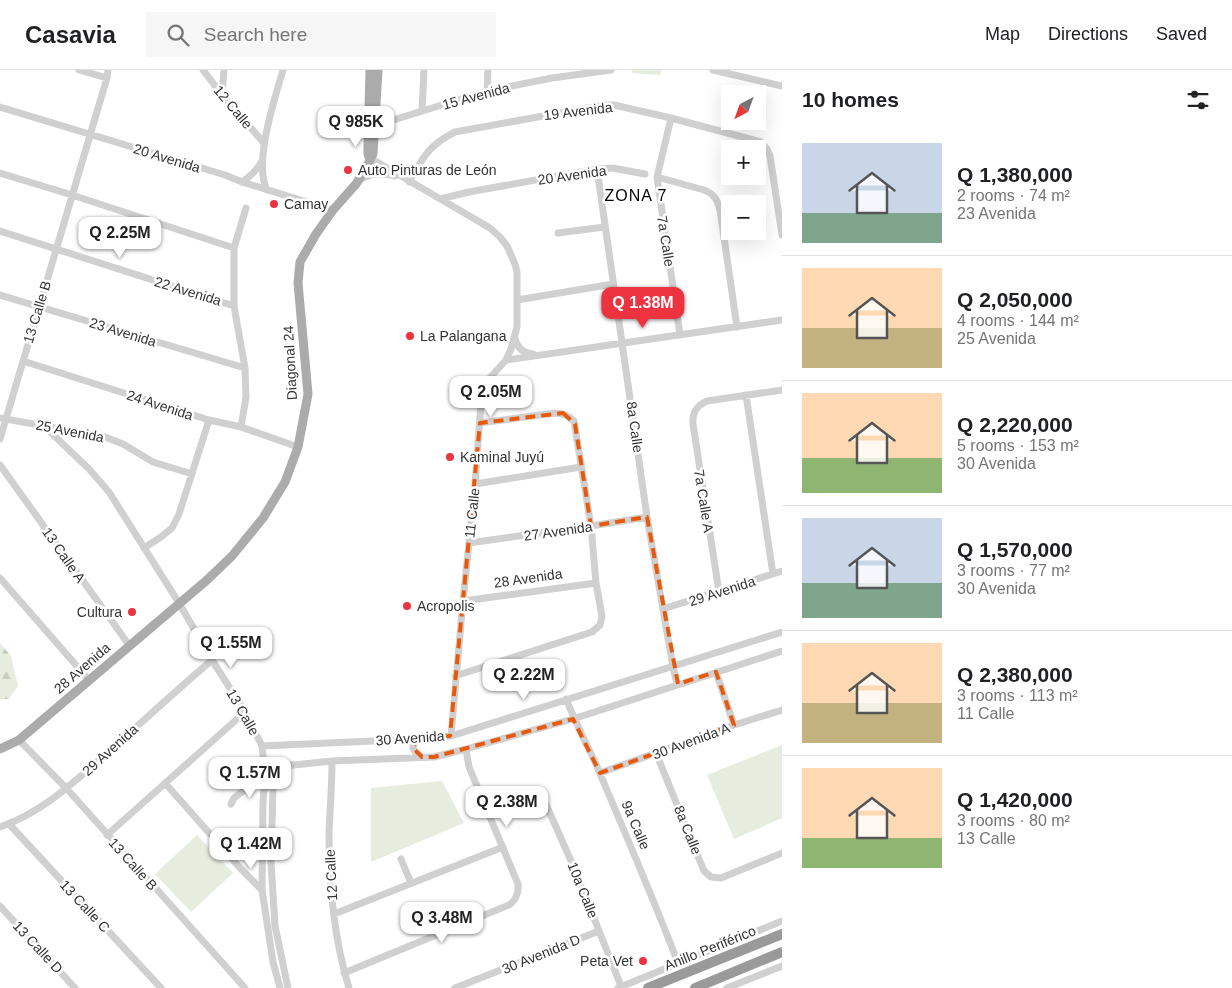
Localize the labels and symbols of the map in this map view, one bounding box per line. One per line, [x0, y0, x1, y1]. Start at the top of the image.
street label: 15 Avenida [441, 79, 512, 113]
street label: 12 Calle [210, 82, 256, 132]
north arrow [721, 85, 766, 130]
street label: 19 Avenida [543, 99, 613, 123]
pin: Q 985K [315, 106, 397, 148]
street label: 20 Avenida [132, 140, 203, 176]
place label: Auto Pinturas de León [358, 162, 497, 178]
street label: 20 Avenida [537, 162, 608, 188]
marker: Auto Pinturas de León [342, 164, 354, 176]
district label: ZONA 7 [605, 187, 667, 204]
place label: Camay [284, 196, 328, 212]
marker: Camay [268, 198, 280, 210]
street label: 7a Calle [654, 214, 678, 268]
pin: Q 2.25M [74, 216, 166, 259]
street label: 22 Avenida [153, 273, 224, 309]
street label: 13 Calle B [20, 279, 54, 345]
pin: Q 1.38M [597, 286, 689, 329]
street label: 23 Avenida [88, 314, 159, 350]
street label: Diagonal 24 [280, 325, 300, 401]
place label: La Palangana [420, 328, 507, 344]
marker: La Palangana [404, 330, 416, 342]
pin: Q 2.05M [445, 376, 537, 418]
street label: 24 Avenida [125, 387, 195, 423]
street label: 8a Calle [624, 400, 647, 454]
street label: 25 Avenida [35, 417, 106, 445]
place label: Kaminal Juyú [460, 449, 544, 465]
marker: Kaminal Juyú [444, 451, 456, 463]
street label: 7a Calle A [691, 468, 717, 534]
street label: 11 Calle [461, 487, 483, 539]
street label: 27 Avenida [523, 518, 594, 544]
street label: 13 Calle A [39, 524, 89, 586]
street label: 28 Avenida [493, 565, 564, 591]
street label: 29 Avenida [687, 573, 757, 609]
place label: Acropolis [417, 598, 475, 614]
marker: Acropolis [401, 600, 413, 612]
place label: Cultura [77, 604, 122, 620]
marker: Cultura [126, 606, 138, 618]
pin: Q 1.55M [185, 626, 277, 669]
street label: 28 Avenida [51, 639, 113, 697]
pin: Q 2.22M [478, 658, 570, 701]
street label: 13 Calle [223, 686, 263, 738]
street label: 30 Avenida A [650, 719, 733, 762]
street label: 29 Avenida [79, 721, 141, 779]
street label: 30 Avenida [375, 728, 445, 748]
pin: Q 1.57M [204, 756, 296, 799]
pin: Q 2.38M [461, 786, 553, 828]
street label: 9a Calle [619, 798, 653, 852]
street label: 8a Calle [671, 803, 705, 857]
pin: Q 1.42M [205, 828, 297, 870]
street label: 13 Calle B [105, 835, 161, 893]
street label: 12 Calle [322, 849, 340, 901]
street label: 10a Calle [565, 860, 602, 921]
street label: 13 Calle C [57, 877, 113, 935]
pin: Q 3.48M [396, 902, 488, 944]
street label: 13 Calle D [10, 918, 66, 976]
street label: Anillo Periférico [662, 922, 758, 974]
street label: 30 Avenida D [500, 931, 582, 977]
place label: Peta Vet [580, 953, 633, 969]
marker: Peta Vet [637, 955, 649, 967]

